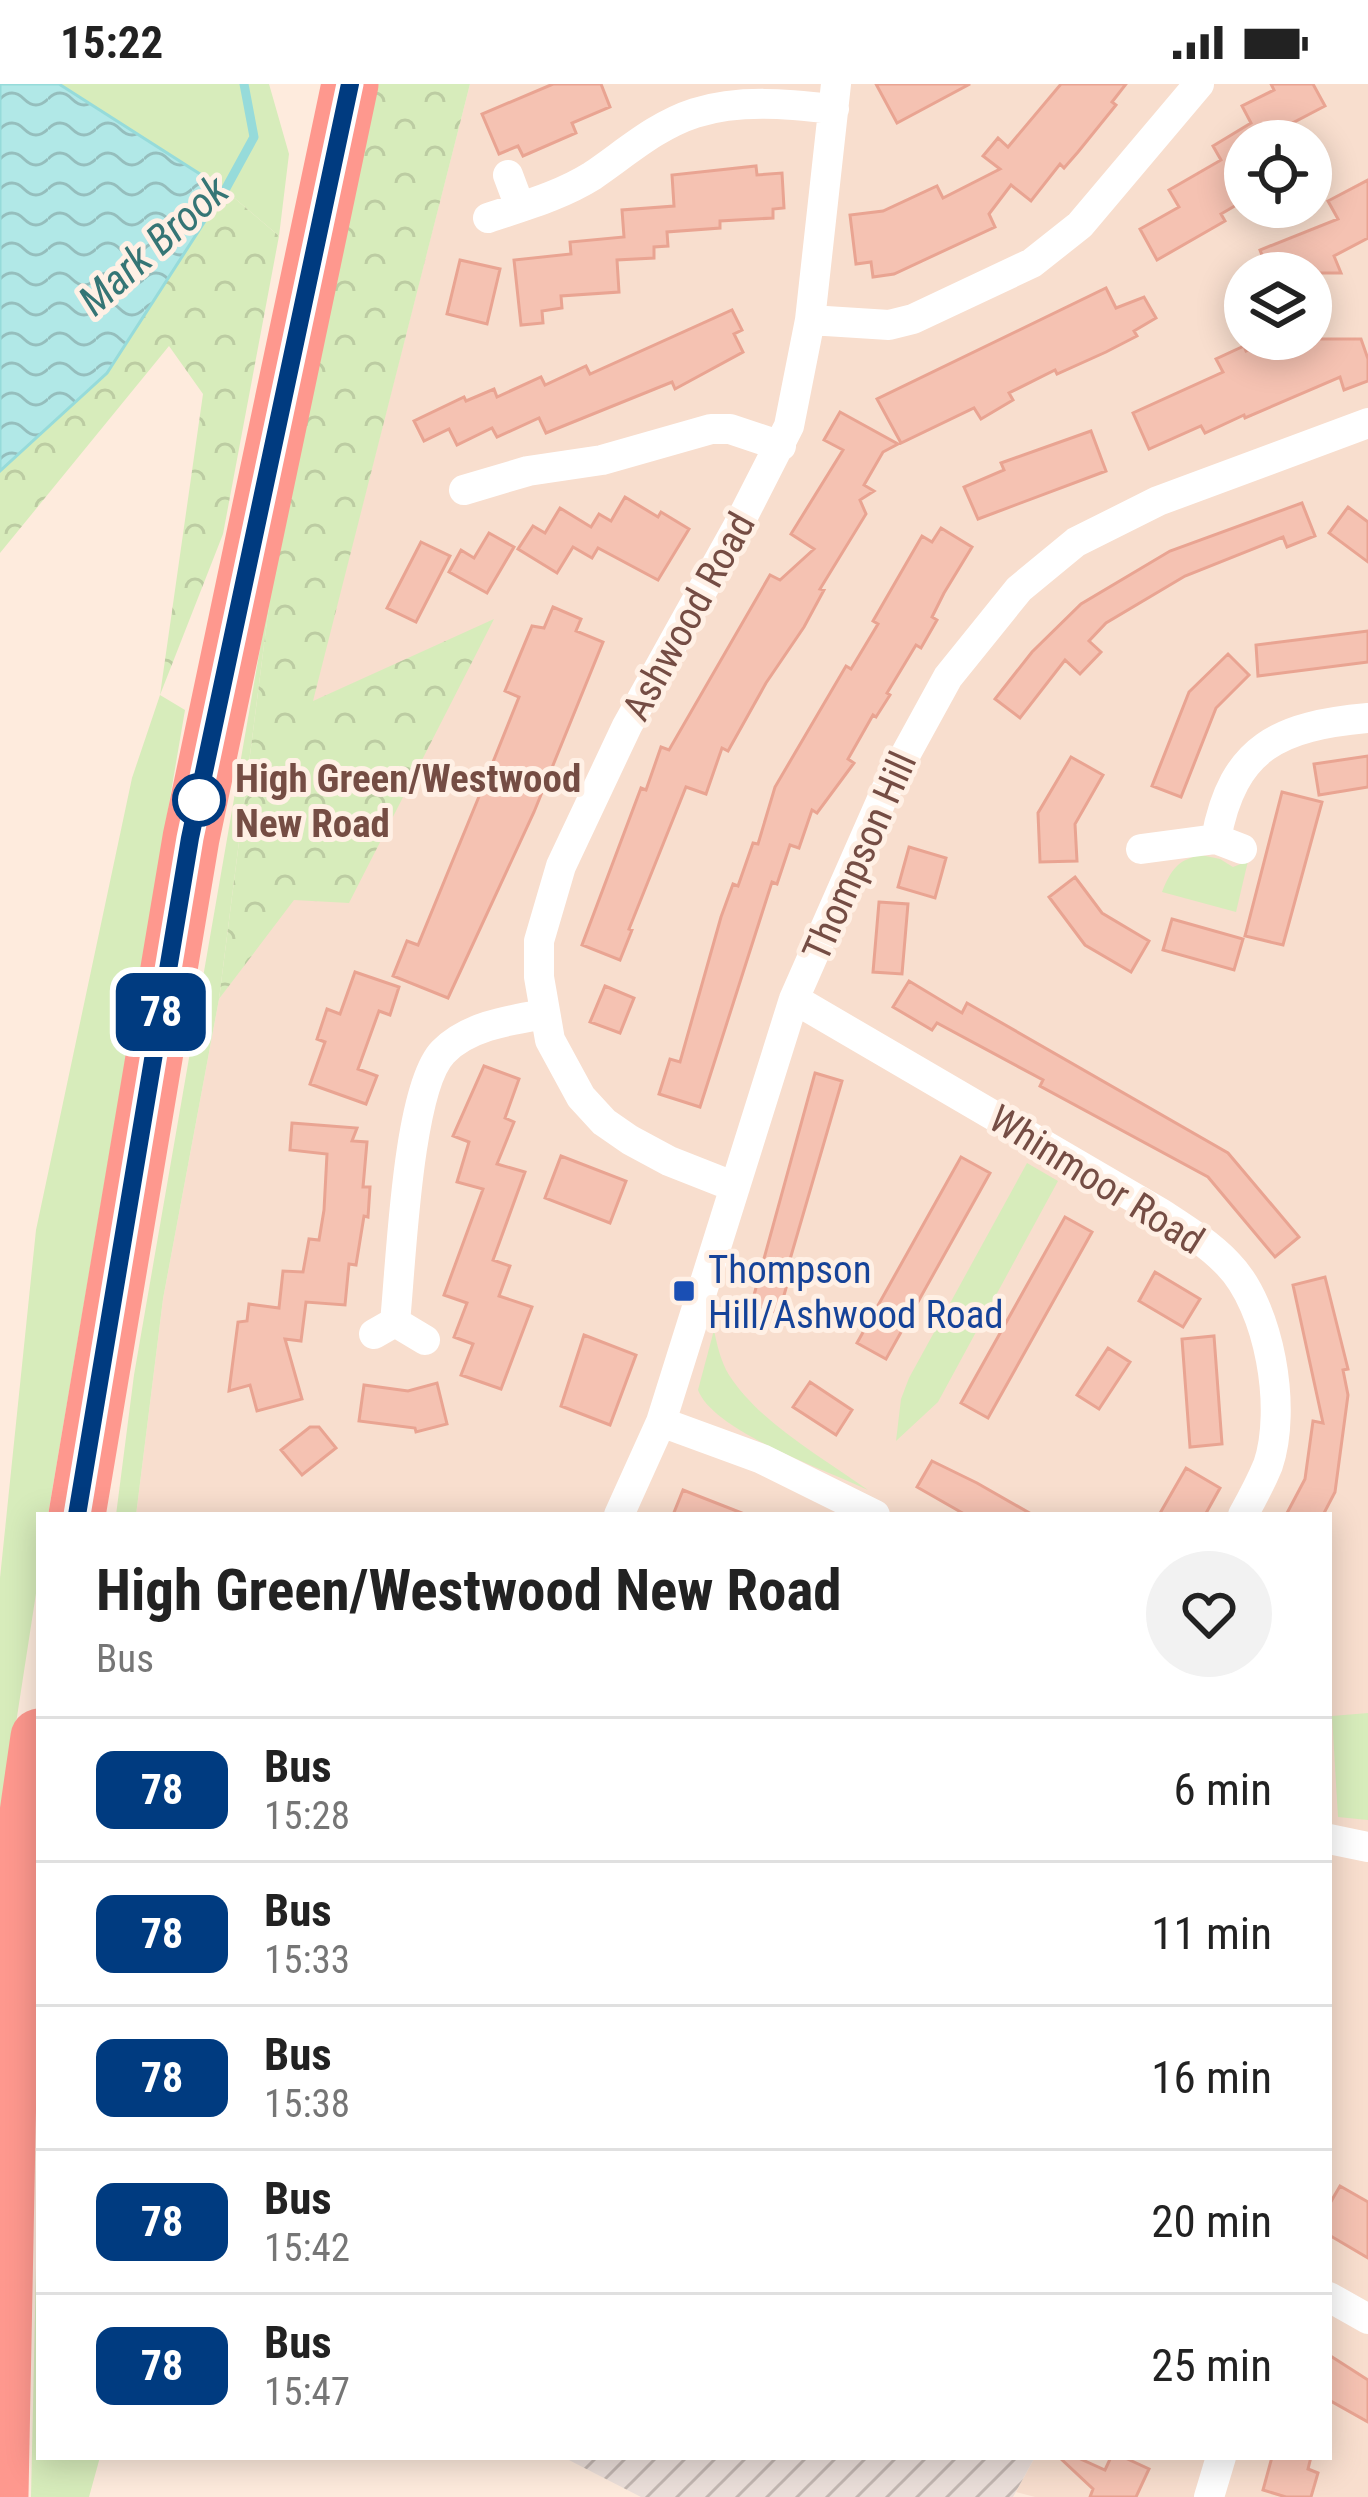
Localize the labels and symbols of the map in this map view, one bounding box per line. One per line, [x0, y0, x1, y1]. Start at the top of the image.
water label: Mark Brook [69, 165, 239, 325]
street label: Ashwood Road [613, 505, 765, 728]
street label: Thompson Hill [793, 745, 926, 968]
place label: High Green/Westwood New Road [235, 756, 581, 847]
marker: High Green/Westwood New Road [174, 775, 224, 825]
line badge: 78 [107, 973, 215, 1051]
street label: Whinmoor Road [981, 1096, 1212, 1264]
place label: Thompson Hill/Ashwood Road [708, 1247, 1004, 1338]
marker: Thompson Hill/Ashwood Road [671, 1278, 697, 1304]

